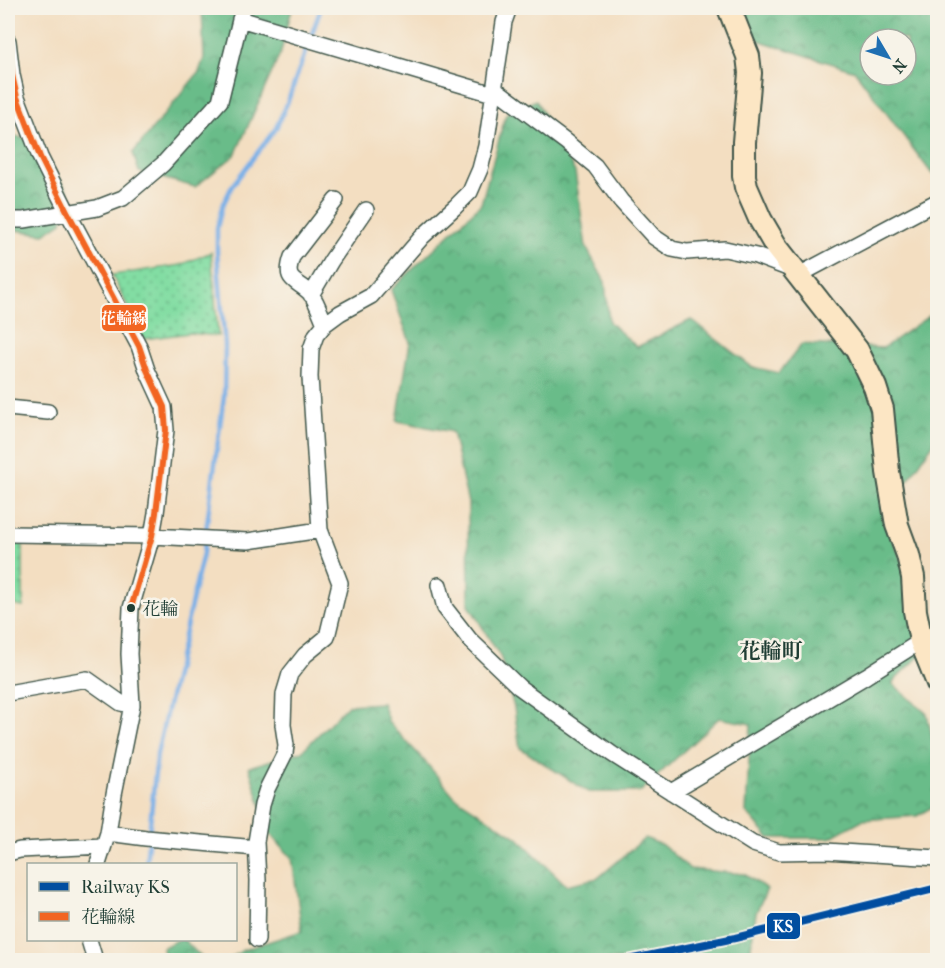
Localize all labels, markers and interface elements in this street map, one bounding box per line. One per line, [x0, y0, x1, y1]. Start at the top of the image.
north arrow [858, 27, 918, 87]
text: N [888, 55, 910, 77]
line badge: 花輪線 [101, 304, 147, 332]
text: 花輪線 [100, 309, 148, 328]
place label: 花輪 [142, 599, 178, 620]
marker: 花輪 [125, 602, 137, 614]
district label: 花輪町 [740, 639, 803, 663]
legend [27, 863, 237, 941]
text: Railway KS [81, 877, 170, 898]
text: 花輪線 [81, 907, 135, 928]
line badge: KS [766, 912, 801, 940]
text: KS [773, 917, 793, 936]

